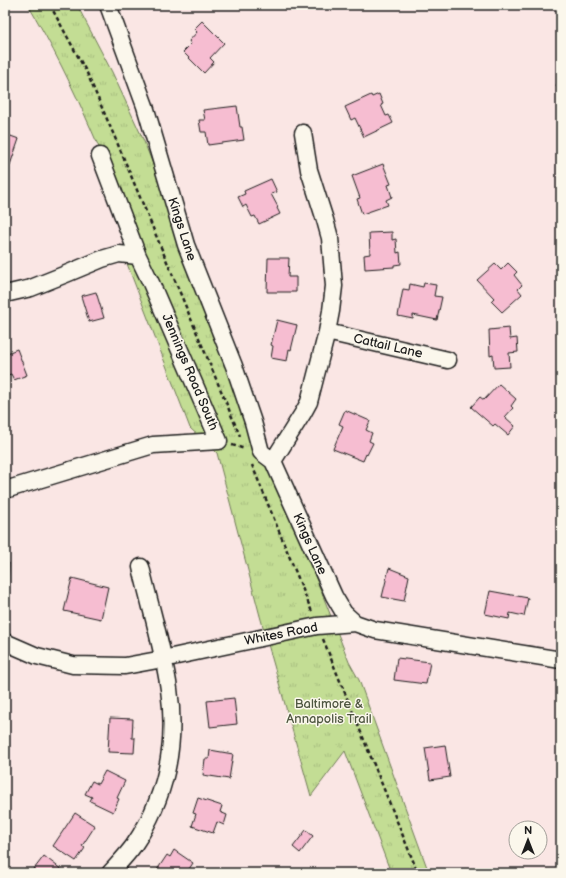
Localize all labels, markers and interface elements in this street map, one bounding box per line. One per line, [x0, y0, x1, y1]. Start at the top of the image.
street label: Kings Lane [164, 195, 200, 263]
street label: Jennings Road South [158, 311, 222, 433]
street label: Cattail Lane [352, 330, 424, 362]
street label: Kings Lane [289, 511, 331, 578]
street label: Whites Road [243, 619, 319, 649]
park label: Baltimore & Annapolis Trail [286, 696, 372, 727]
north arrow [508, 820, 548, 860]
text: N [524, 824, 532, 837]

